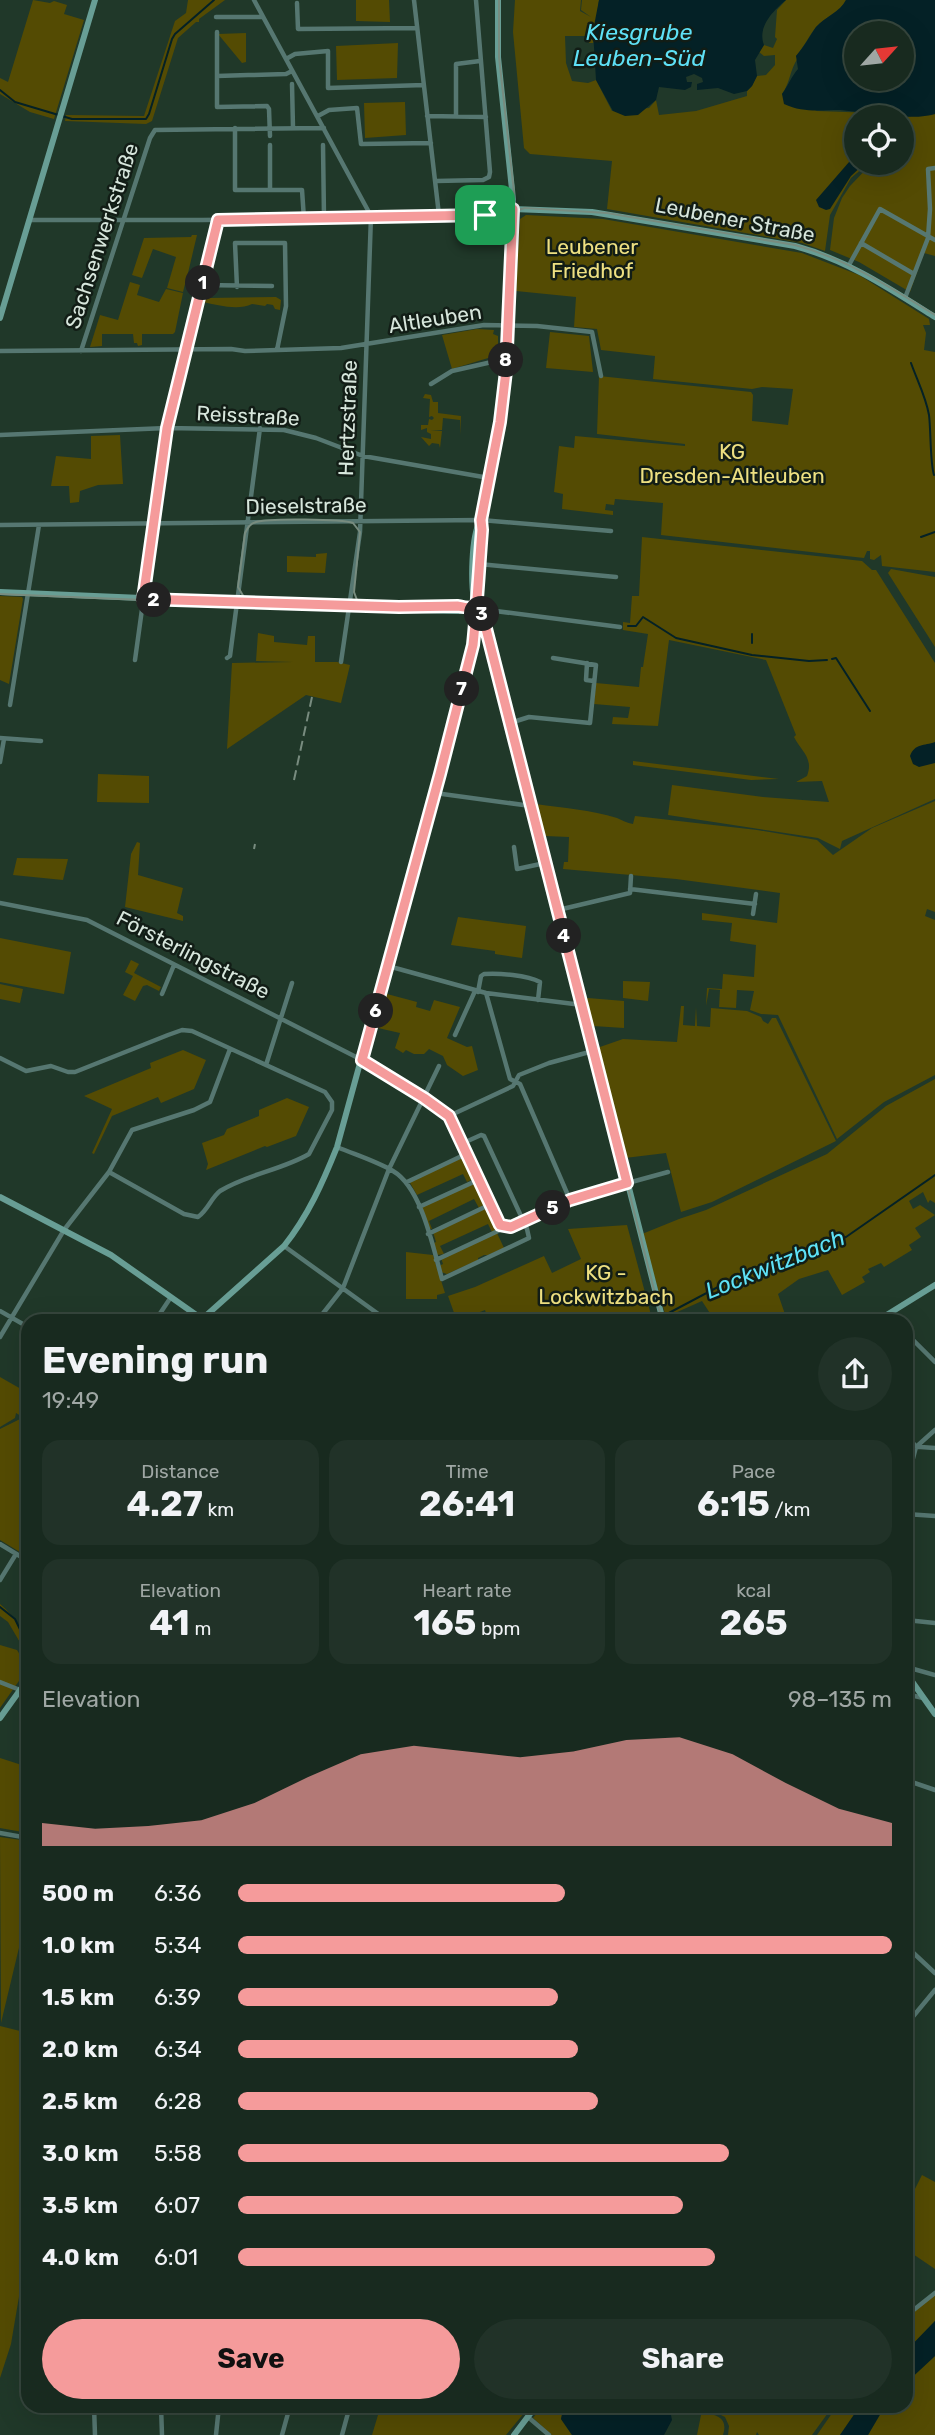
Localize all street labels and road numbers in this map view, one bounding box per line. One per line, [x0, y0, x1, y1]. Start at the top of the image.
street label: Sachsenwerkstraße [60, 140, 143, 332]
street label: Leubener Straße [653, 192, 817, 247]
street label: Altleuben [387, 299, 483, 338]
street label: Hertzstraße [333, 360, 362, 476]
street label: Reisstraße [196, 400, 300, 431]
street label: Dieselstraße [245, 492, 367, 519]
street label: Försterlingstraße [112, 905, 274, 1004]

